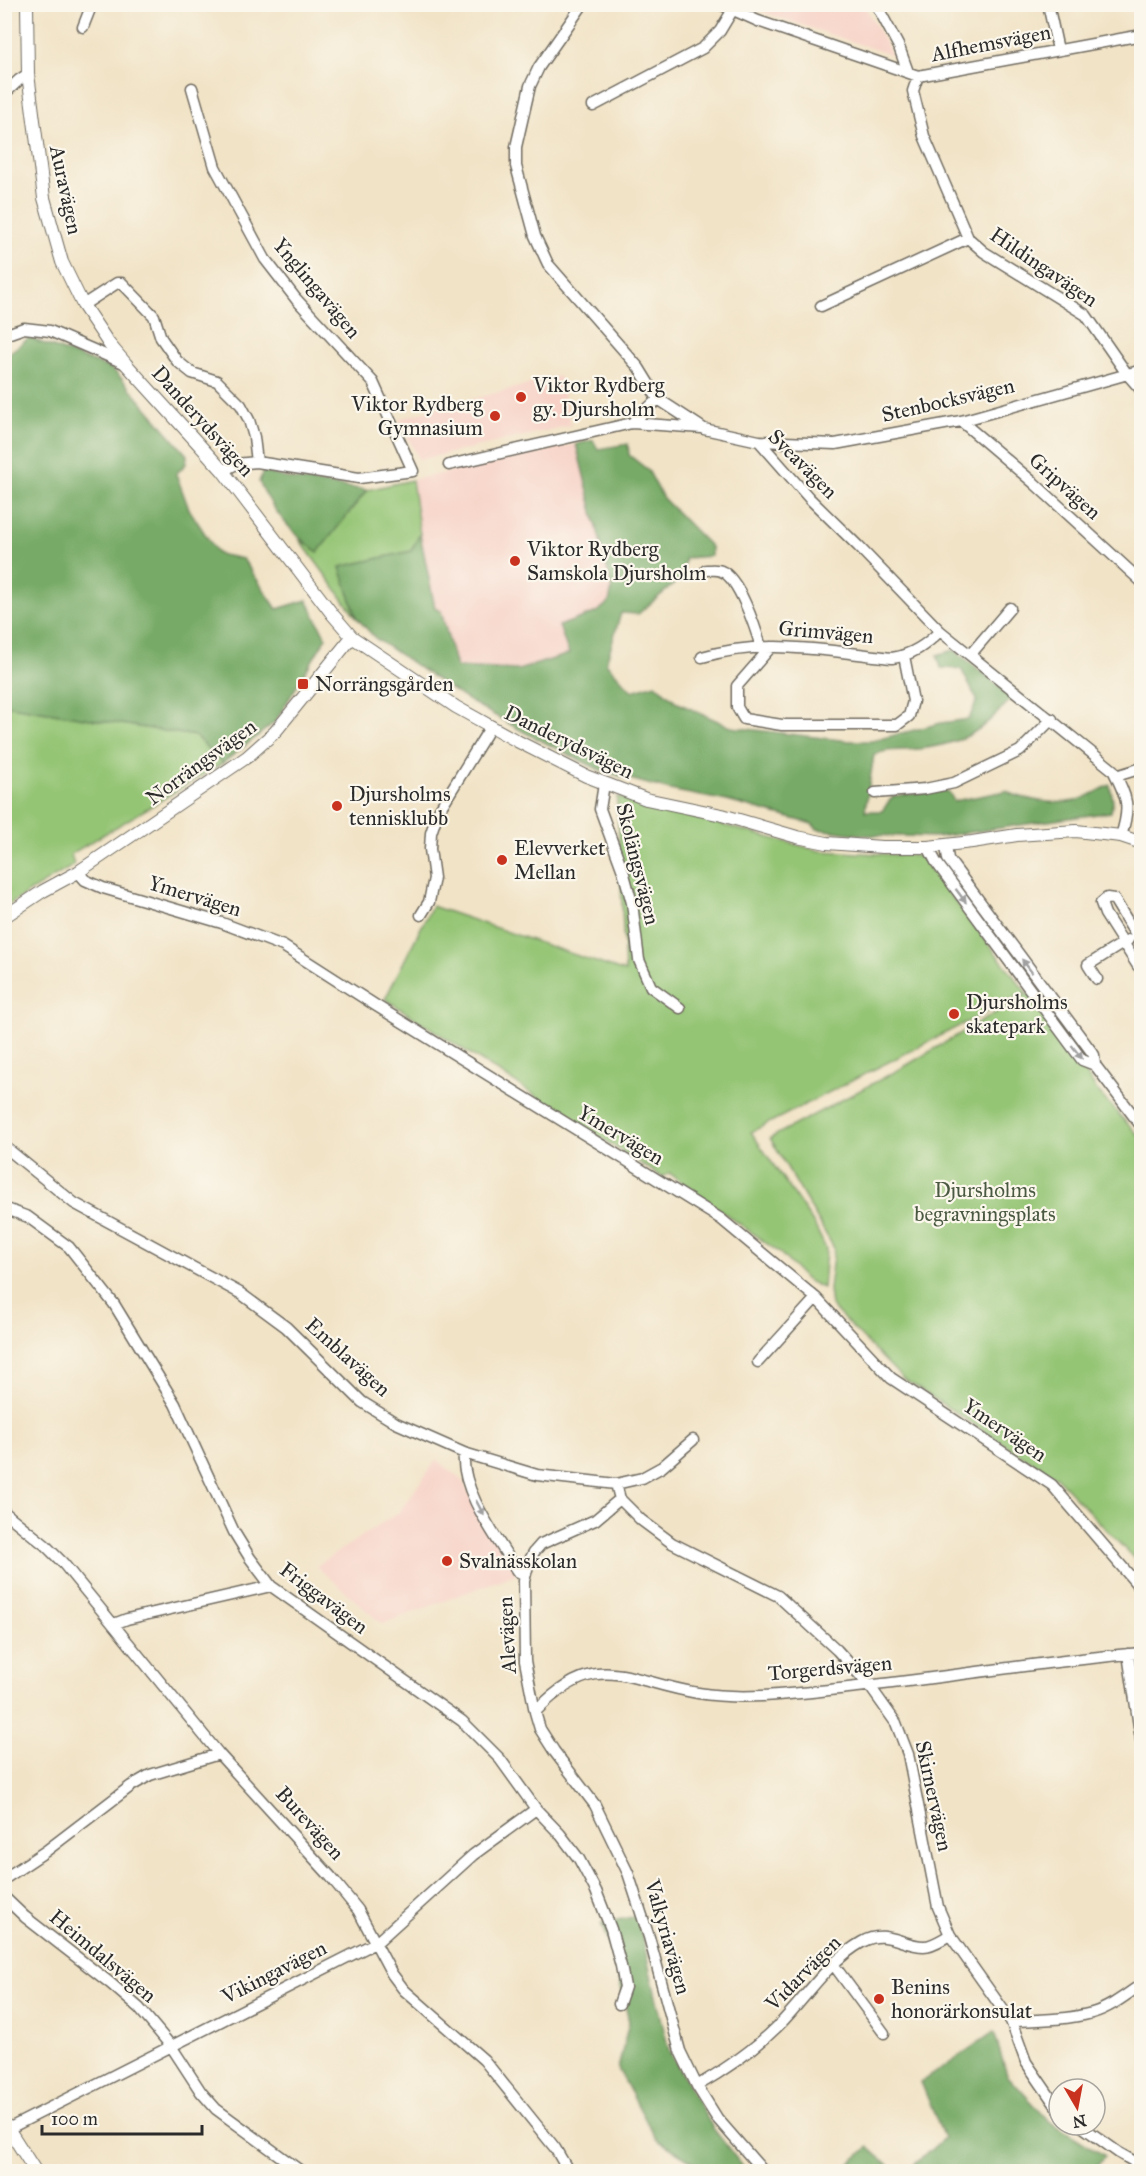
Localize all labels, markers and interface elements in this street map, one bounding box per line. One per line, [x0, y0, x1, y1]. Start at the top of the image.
street label: Alfhemsvägen [928, 19, 1053, 68]
street label: Auravägen [44, 142, 88, 237]
street label: Hildingavägen [985, 221, 1103, 313]
street label: Ynglingavägen [267, 232, 367, 344]
street label: Danderydsvägen [146, 360, 260, 482]
place label: Viktor Rydberg gy. Djursholm [532, 372, 665, 422]
street label: Stenbocksvägen [879, 372, 1017, 428]
marker: Viktor Rydberg gy. Djursholm [514, 390, 528, 404]
place label: Viktor Rydberg Gymnasium [350, 391, 483, 441]
marker: Viktor Rydberg Gymnasium [488, 409, 502, 423]
street label: Sveavägen [763, 424, 843, 504]
street label: Gripvägen [1024, 447, 1106, 525]
place label: Viktor Rydberg Samskola Djursholm [526, 536, 707, 586]
marker: Viktor Rydberg Samskola Djursholm [508, 554, 522, 568]
street label: Grimvägen [777, 615, 875, 649]
place label: Norrängsgården [315, 671, 454, 697]
marker: Norrängsgården [296, 677, 310, 691]
street label: Danderydsvägen [500, 699, 638, 785]
street label: Norrängsvägen [141, 713, 261, 811]
place label: Djursholms tennisklubb [349, 781, 451, 831]
marker: Djursholms tennisklubb [330, 799, 344, 813]
street label: Skolängsvägen [610, 800, 666, 928]
place label: Elevverket Mellan [514, 835, 606, 885]
marker: Elevverket Mellan [495, 853, 509, 867]
street label: Ymervägen [145, 870, 245, 922]
one-way arrow [954, 888, 966, 903]
one-way arrow [1021, 958, 1033, 974]
place label: Djursholms skatepark [966, 989, 1068, 1039]
marker: Djursholms skatepark [947, 1007, 961, 1021]
one-way arrow [1070, 1044, 1083, 1060]
street label: Ymervägen [573, 1099, 669, 1171]
park label: Djursholms begravningsplats [914, 1177, 1056, 1227]
street label: Emblavägen [300, 1312, 396, 1402]
street label: Ymervägen [958, 1392, 1052, 1468]
one-way arrow [475, 1500, 485, 1517]
place label: Svalnässkolan [459, 1548, 577, 1574]
marker: Svalnässkolan [440, 1554, 454, 1568]
street label: Friggavägen [275, 1556, 373, 1640]
street label: Alevägen [492, 1596, 522, 1675]
street label: Torgerdsvägen [767, 1650, 893, 1686]
street label: Skirnervägen [910, 1738, 958, 1854]
street label: Burevägen [270, 1781, 350, 1865]
street label: Valkyriavägen [639, 1876, 697, 1997]
street label: Heimdalsvägen [44, 1904, 162, 2008]
street label: Vidarvägen [759, 1930, 846, 2017]
street label: Vikingavägen [216, 1934, 331, 2010]
place label: Benins honorärkonsulat [891, 1974, 1033, 2024]
marker: Benins honorärkonsulat [872, 1992, 886, 2006]
north arrow [1047, 2077, 1107, 2137]
scale bar [42, 2098, 202, 2136]
text: 100 m [51, 2108, 98, 2130]
text: N [1071, 2111, 1088, 2132]

